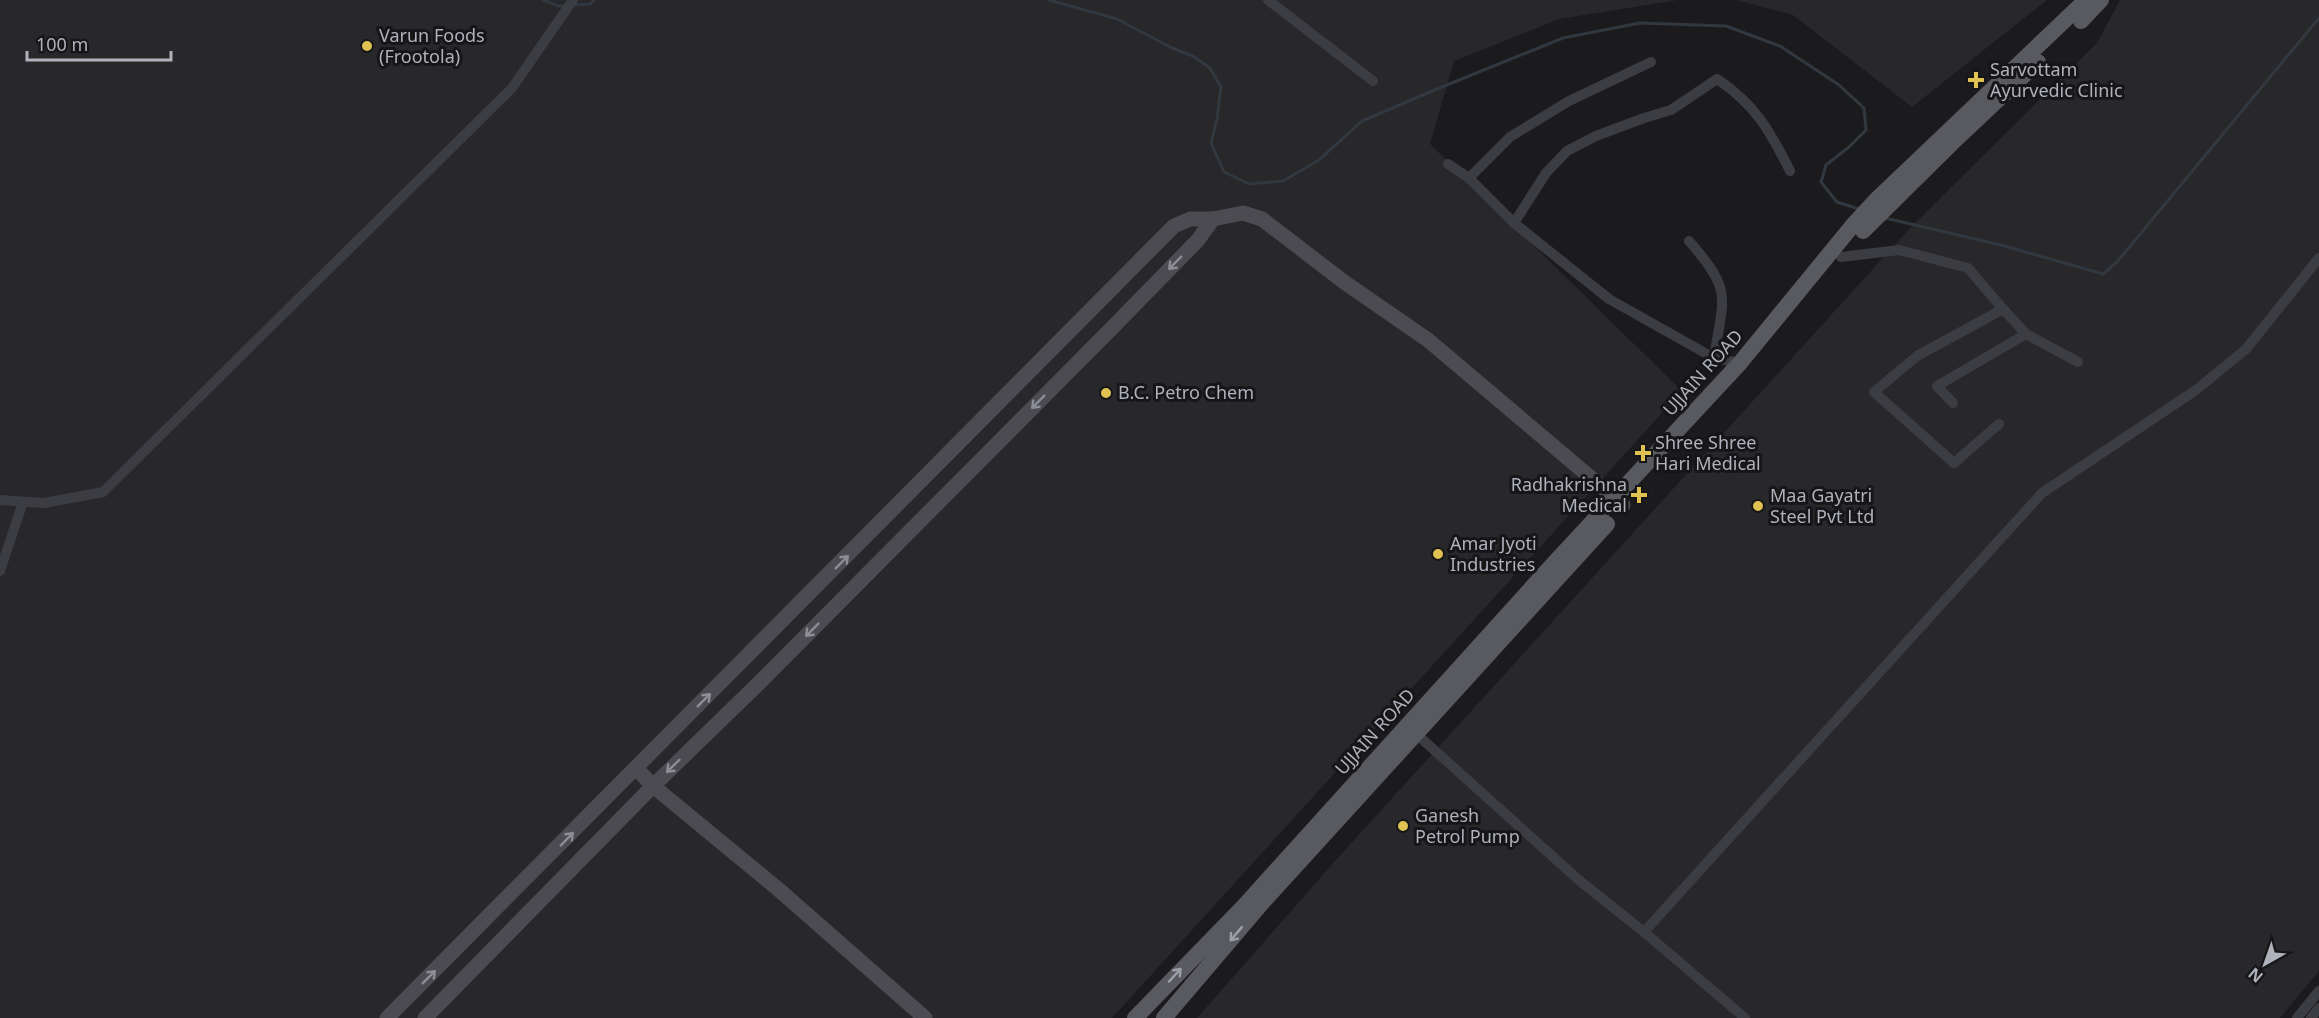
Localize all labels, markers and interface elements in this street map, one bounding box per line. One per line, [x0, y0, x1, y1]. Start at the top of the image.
place label: Varun Foods (Frootola) [379, 23, 485, 68]
scale bar [27, 24, 171, 62]
text: 100 m [36, 32, 88, 56]
marker: Varun Foods (Frootola) [360, 39, 374, 53]
place label: Sarvottam Ayurvedic Clinic [1990, 57, 2123, 102]
marker: Sarvottam Ayurvedic Clinic [1967, 71, 1985, 89]
one-way arrow [1168, 256, 1182, 271]
street label: UJJAIN ROAD [1657, 324, 1747, 421]
place label: B.C. Petro Chem [1118, 380, 1254, 404]
marker: B.C. Petro Chem [1099, 386, 1113, 400]
one-way arrow [1031, 395, 1046, 410]
place label: Shree Shree Hari Medical [1655, 430, 1761, 475]
marker: Shree Shree Hari Medical [1636, 446, 1650, 460]
place label: Radhakrishna Medical [1511, 472, 1627, 517]
place label: Maa Gayatri Steel Pvt Ltd [1770, 483, 1874, 528]
marker: Radhakrishna Medical [1632, 488, 1646, 502]
marker: Maa Gayatri Steel Pvt Ltd [1751, 499, 1765, 513]
place label: Amar Jyoti Industries [1450, 531, 1537, 576]
marker: Amar Jyoti Industries [1431, 547, 1445, 561]
one-way arrow [834, 555, 849, 569]
one-way arrow [804, 622, 819, 637]
street label: UJJAIN ROAD [1329, 683, 1419, 780]
one-way arrow [697, 693, 711, 708]
one-way arrow [665, 759, 680, 774]
place label: Ganesh Petrol Pump [1415, 803, 1520, 848]
marker: Ganesh Petrol Pump [1396, 819, 1410, 833]
one-way arrow [560, 832, 574, 847]
one-way arrow [1230, 926, 1243, 942]
north arrow [2235, 934, 2295, 994]
text: N [2243, 963, 2267, 988]
one-way arrow [1168, 968, 1182, 983]
one-way arrow [422, 969, 436, 984]

